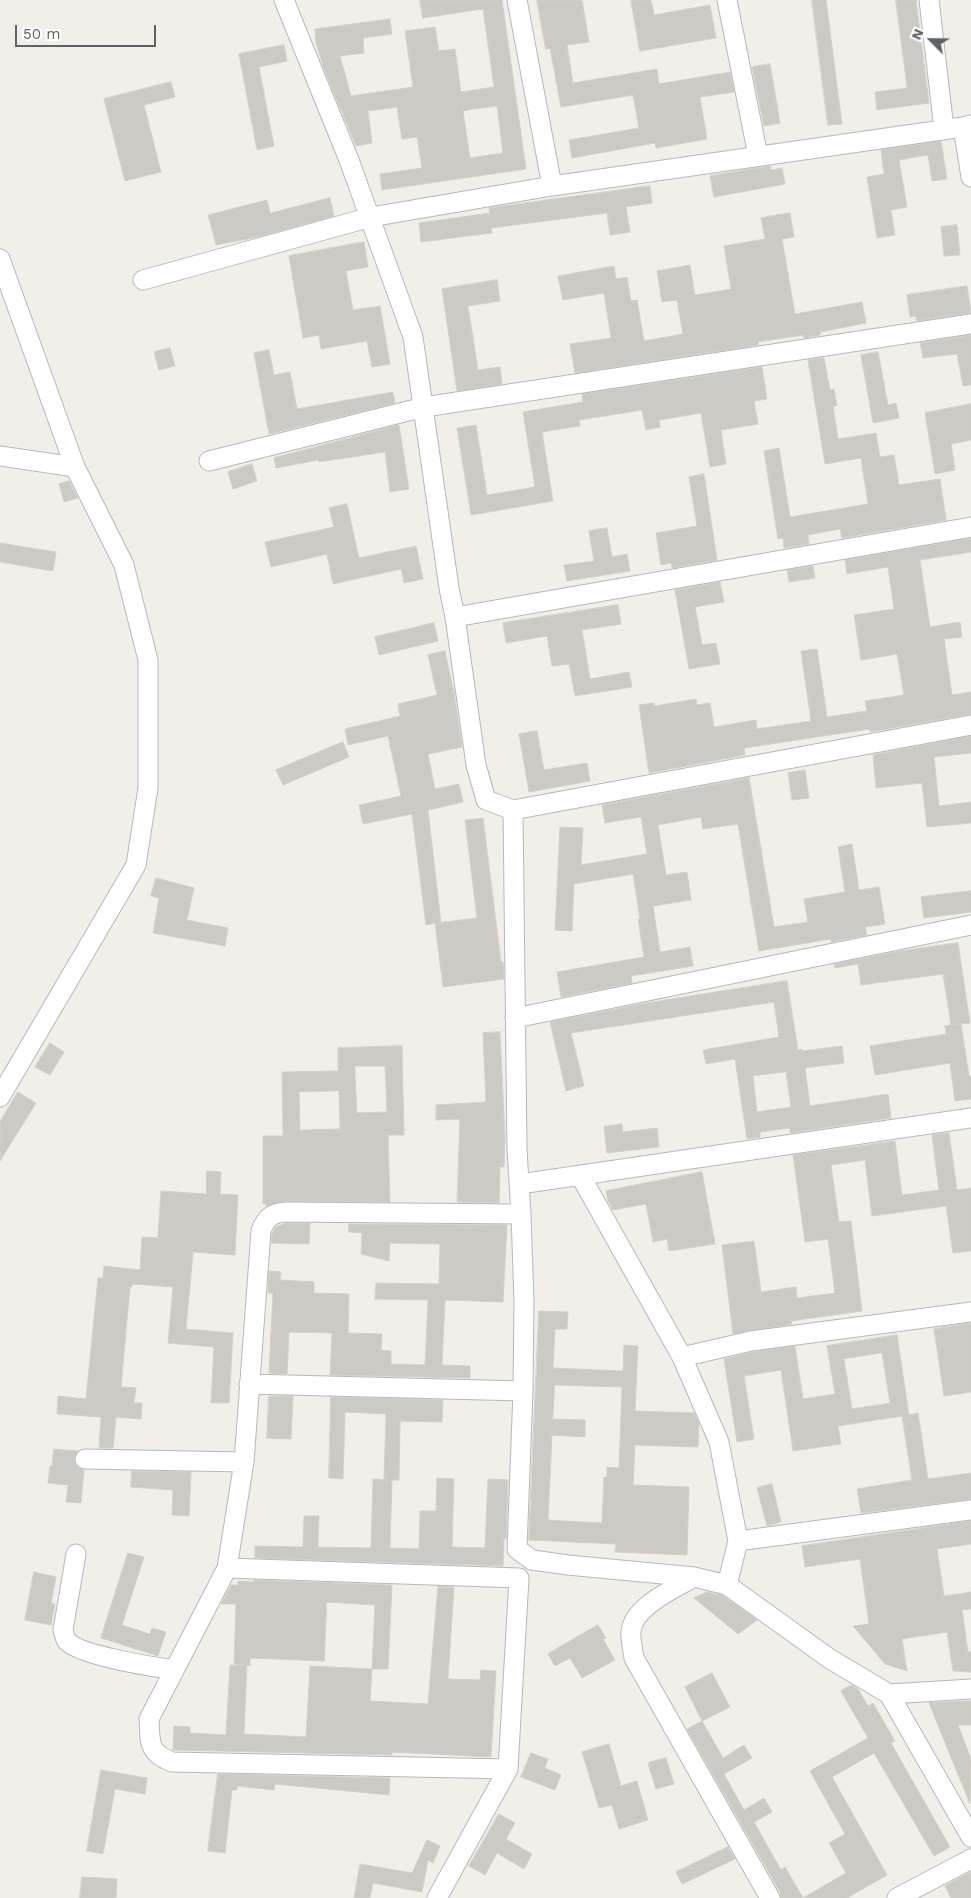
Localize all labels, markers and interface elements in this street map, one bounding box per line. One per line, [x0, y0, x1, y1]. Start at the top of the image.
scale bar [18, 15, 159, 47]
north arrow [906, 15, 956, 65]
text: 50 m [23, 25, 60, 43]
text: N [908, 26, 927, 42]

